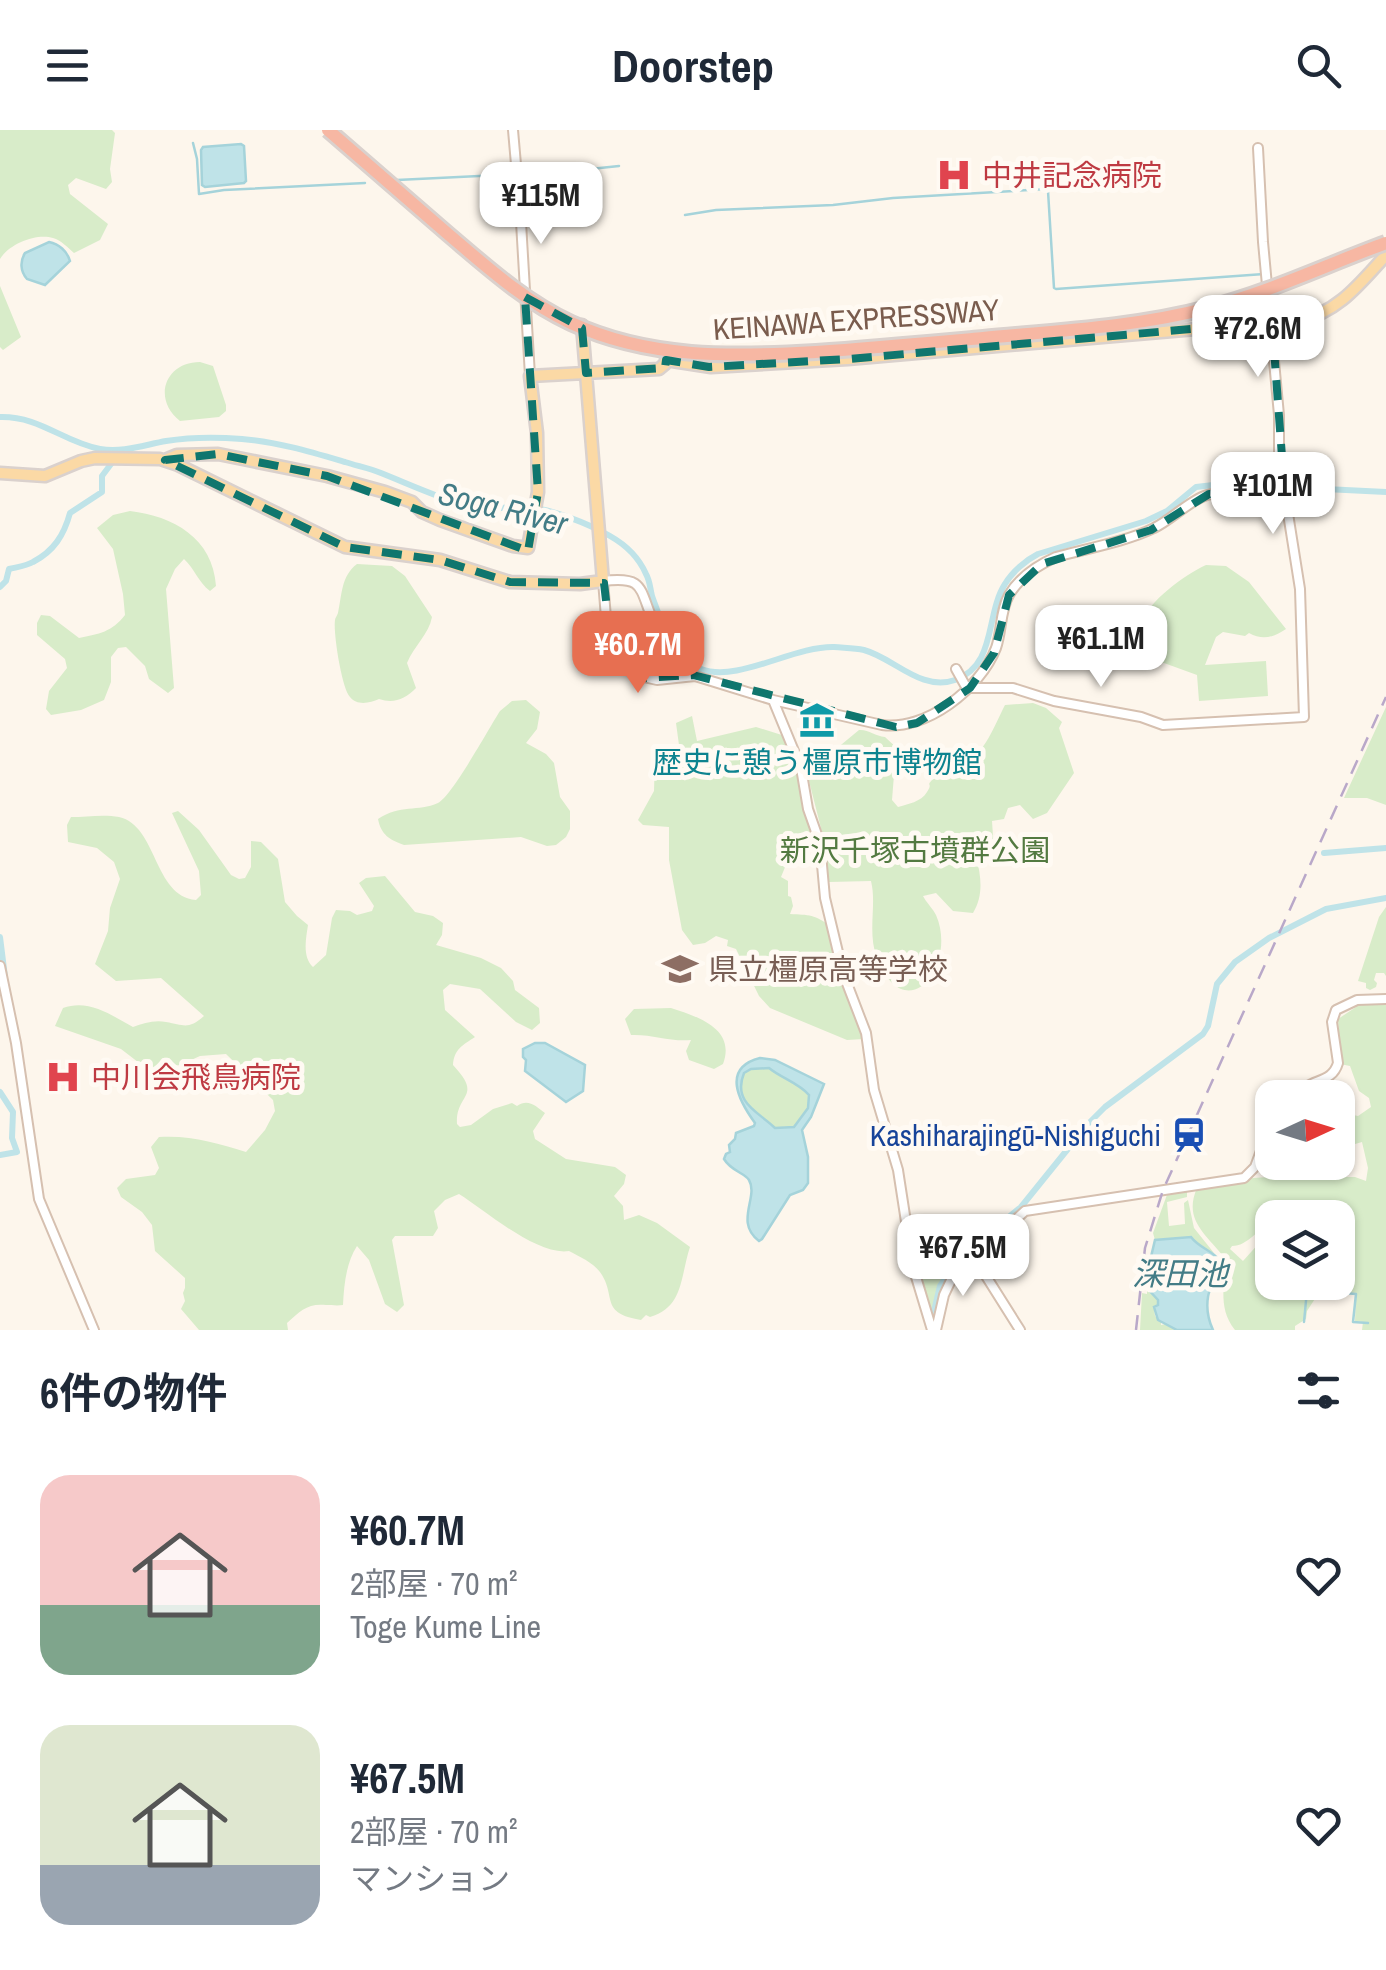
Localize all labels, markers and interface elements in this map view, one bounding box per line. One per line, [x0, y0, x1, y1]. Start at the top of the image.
text: Doorstep [612, 35, 774, 96]
icon: menu [40, 38, 95, 93]
icon: search [1291, 38, 1346, 93]
place label: 中井記念病院 [982, 155, 1162, 195]
hospital icon: 中井記念病院 [935, 156, 973, 194]
pin: ¥115M [471, 162, 611, 247]
text: ¥115M [502, 173, 580, 216]
street label: KEINAWA EXPRESSWAY [712, 289, 1001, 349]
pin: ¥72.6M [1177, 295, 1339, 380]
text: ¥72.6M [1214, 306, 1302, 349]
pin: ¥101M [1203, 452, 1343, 537]
text: ¥101M [1233, 463, 1313, 506]
water label: Soga River [434, 471, 573, 545]
pin: ¥61.1M [1020, 605, 1182, 690]
pin: ¥60.7M [557, 611, 719, 696]
text: ¥61.1M [1057, 616, 1145, 659]
text: ¥60.7M [594, 622, 682, 665]
museum icon: 歴史に憩う橿原市博物館 [798, 701, 836, 739]
place label: 歴史に憩う橿原市博物館 [652, 742, 982, 782]
park label: 新沢千塚古墳群公園 [780, 830, 1050, 870]
place label: 県立橿原高等学校 [708, 949, 948, 989]
school or university icon: 県立橿原高等学校 [661, 950, 699, 988]
place label: 中川会飛鳥病院 [91, 1057, 301, 1097]
hospital icon: 中川会飛鳥病院 [44, 1058, 82, 1096]
north arrow [1255, 1080, 1355, 1180]
map controls [1255, 1080, 1355, 1300]
place label: Kashiharajingū-Nishiguchi [870, 1115, 1161, 1155]
station icon: Kashiharajingū-Nishiguchi [1170, 1116, 1208, 1154]
button: layers [1255, 1200, 1355, 1300]
pin: ¥67.5M [882, 1214, 1044, 1299]
text: ¥67.5M [919, 1225, 1007, 1268]
water label: 深田池 [1132, 1252, 1231, 1295]
icon: filters [1291, 1363, 1346, 1418]
text: 6件の物件 [40, 1365, 227, 1421]
text: ¥60.7M [350, 1502, 465, 1558]
icon: home [120, 1515, 240, 1635]
icon: heart [1291, 1548, 1346, 1603]
text: 2部屋 · 70 m² [350, 1562, 518, 1605]
text: Toge Kume Line [350, 1605, 541, 1648]
text: ¥67.5M [350, 1750, 465, 1806]
icon: home [120, 1765, 240, 1885]
icon: heart [1291, 1798, 1346, 1853]
text: 2部屋 · 70 m² [350, 1810, 518, 1853]
text: マンション [350, 1857, 510, 1900]

